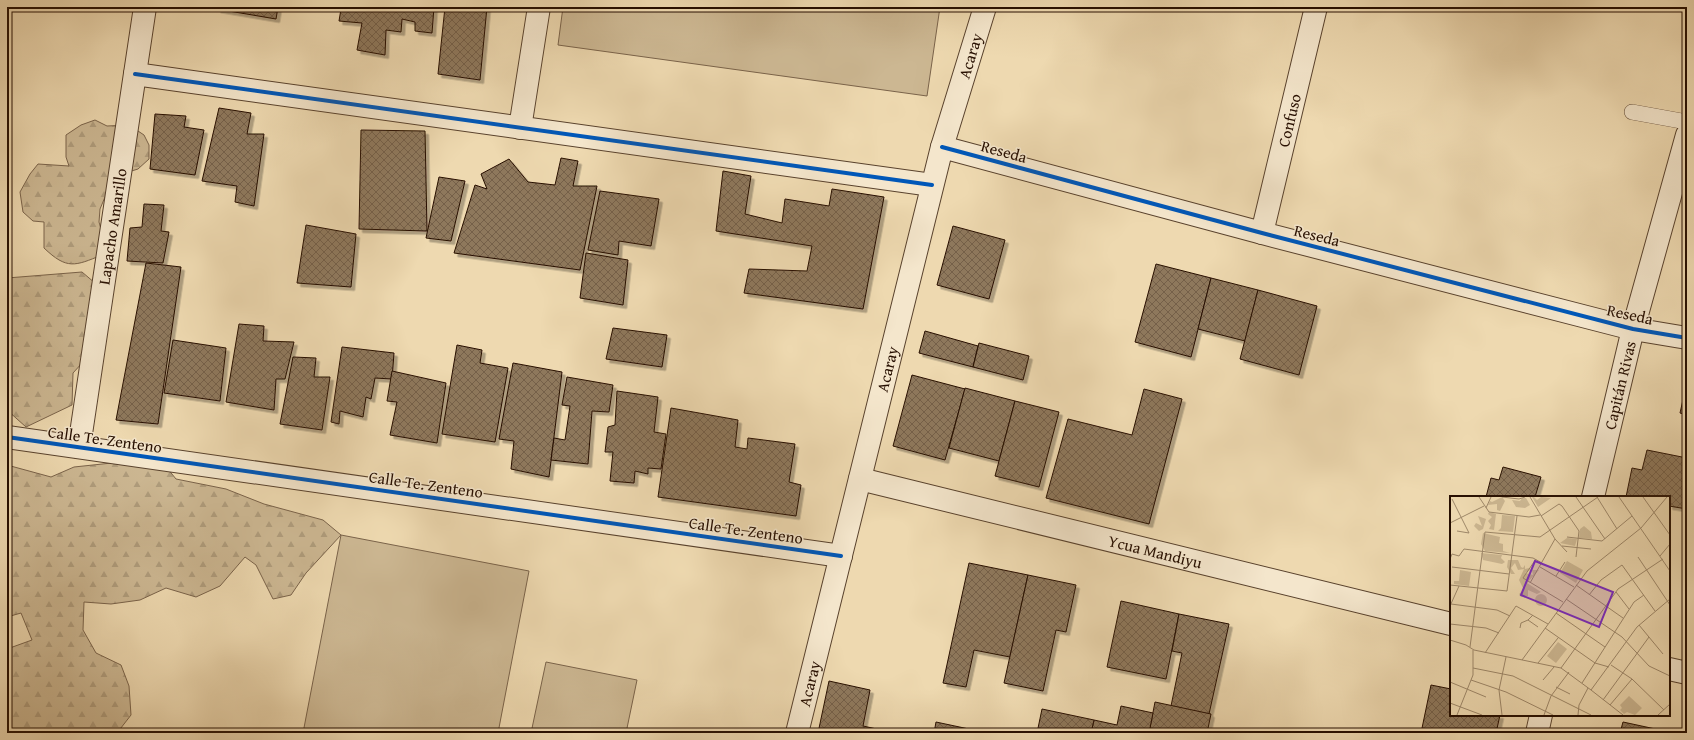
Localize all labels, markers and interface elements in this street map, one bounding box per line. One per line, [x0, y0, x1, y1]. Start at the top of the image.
street label: Acaray [952, 30, 988, 82]
street label: Confuso [1271, 91, 1307, 149]
street label: Reseda [978, 133, 1030, 169]
street label: Lapacho Amarillo [91, 166, 133, 286]
street label: Reseda [1291, 218, 1343, 252]
street label: Reseda [1605, 297, 1656, 331]
street label: Capitán Rivas [1597, 338, 1642, 432]
street label: Acaray [870, 344, 904, 394]
street label: Calle Te. Zenteno [46, 419, 164, 459]
street label: Calle Te. Zenteno [367, 464, 485, 504]
inset map [1450, 496, 1670, 716]
street label: Calle Te. Zenteno [687, 510, 805, 550]
street label: Ycua Mandiyu [1106, 528, 1205, 575]
street label: Acaray [792, 658, 826, 709]

